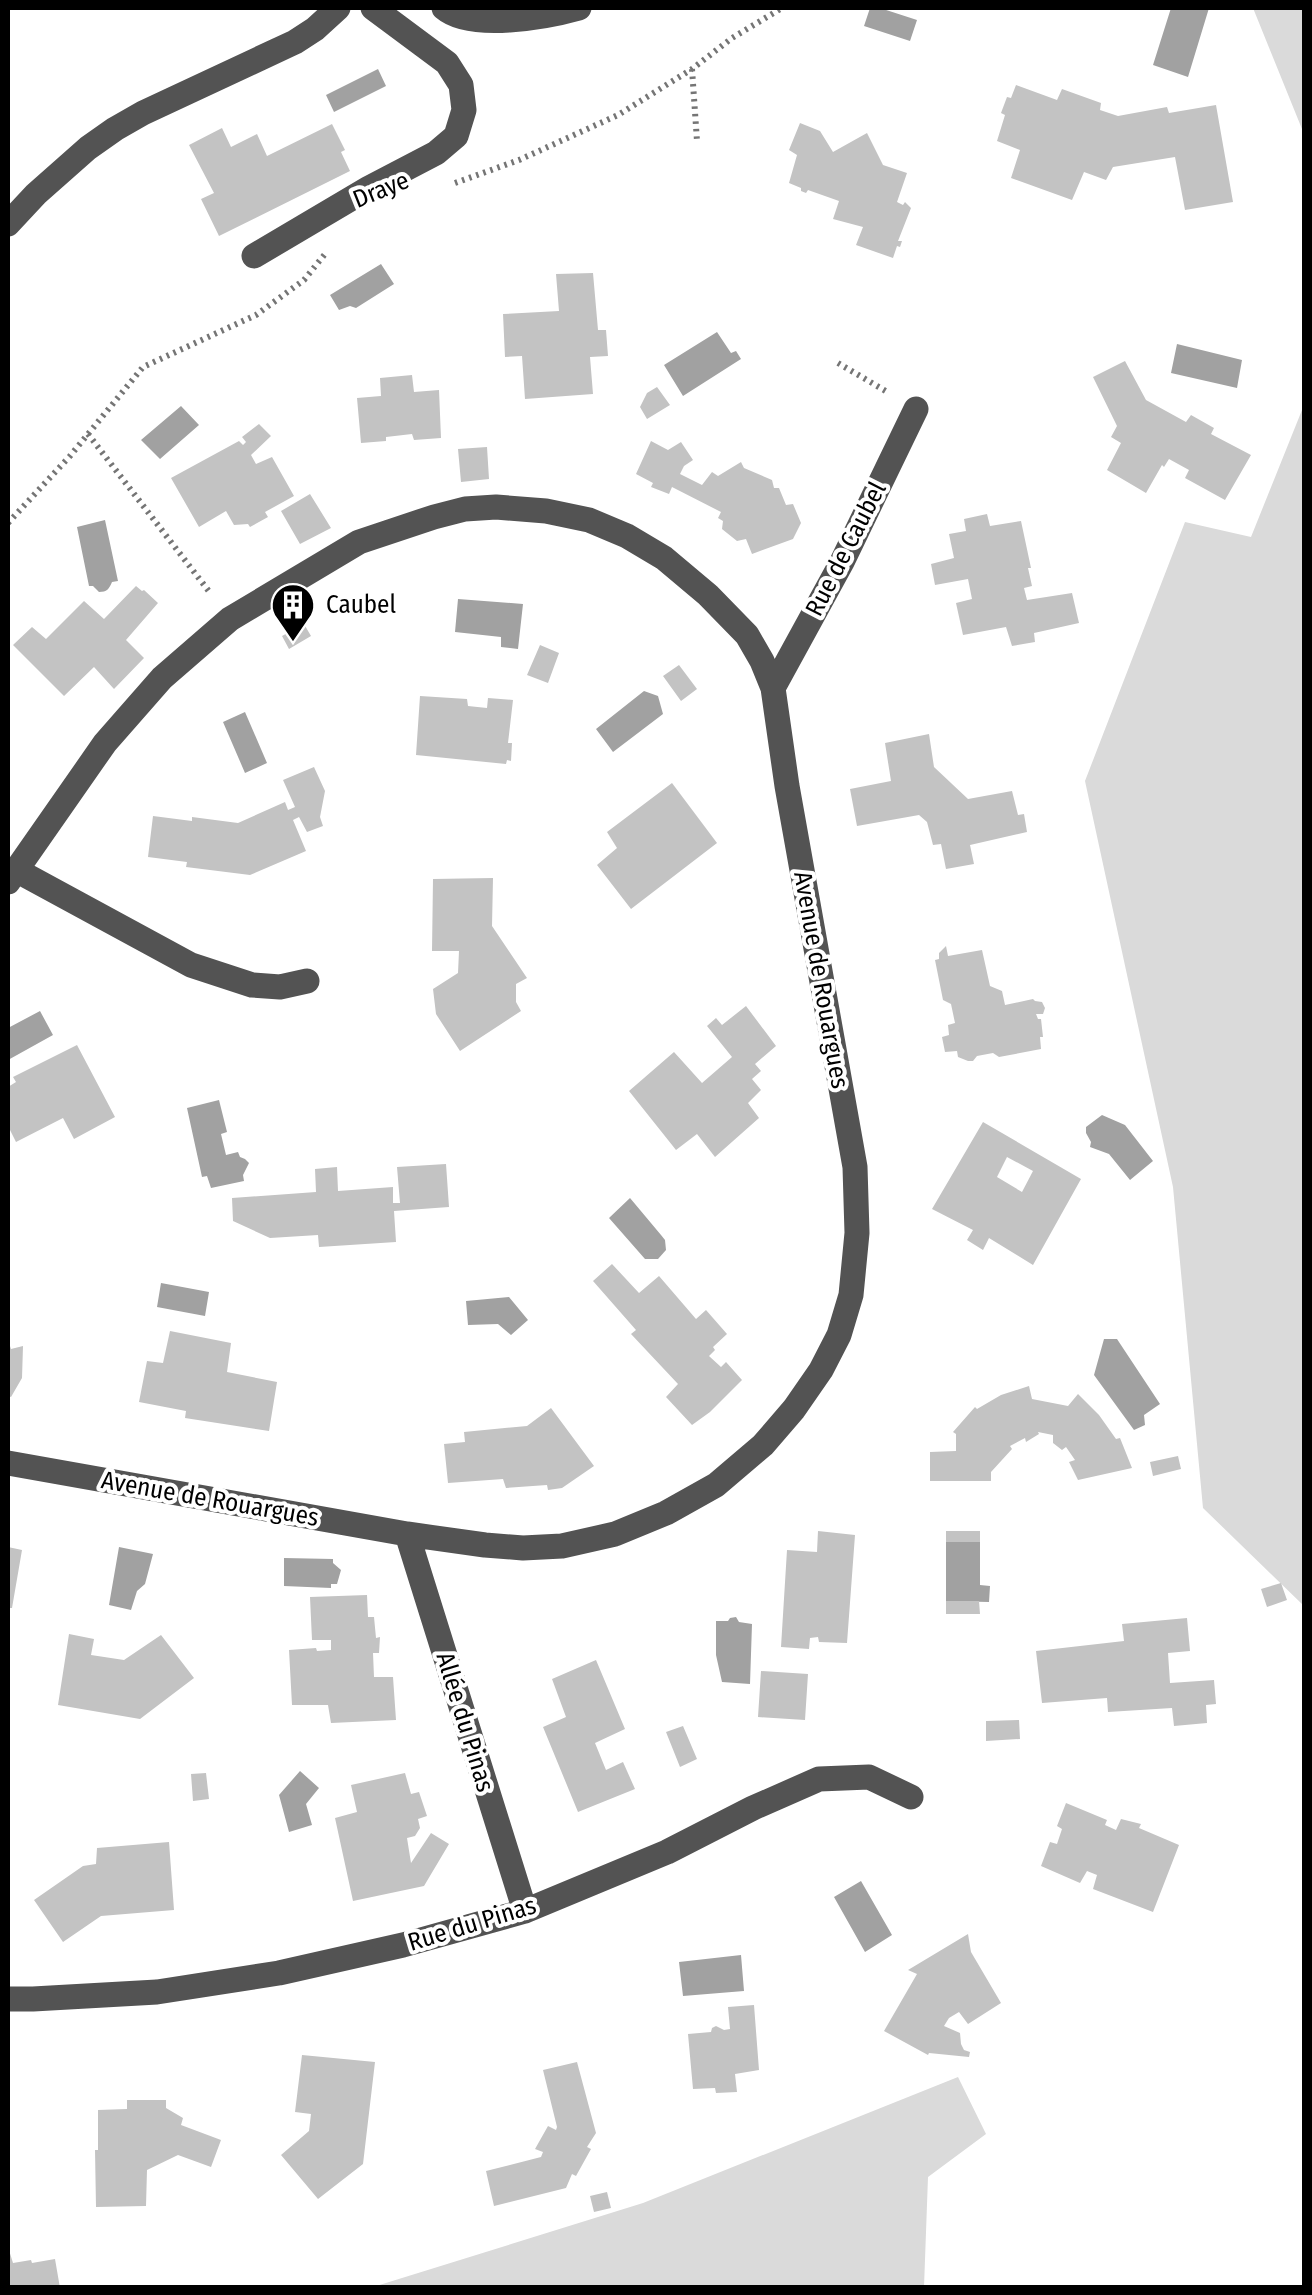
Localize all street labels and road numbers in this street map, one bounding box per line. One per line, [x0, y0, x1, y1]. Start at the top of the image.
street label: Draye [349, 165, 413, 215]
street label: Rue de Caubel [799, 477, 893, 621]
street label: Avenue de Rouargues [787, 869, 855, 1091]
street label: Avenue de Rouargues [99, 1465, 321, 1533]
street label: Allée du Pinas [430, 1649, 500, 1795]
street label: Rue du Pinas [404, 1890, 540, 1958]

